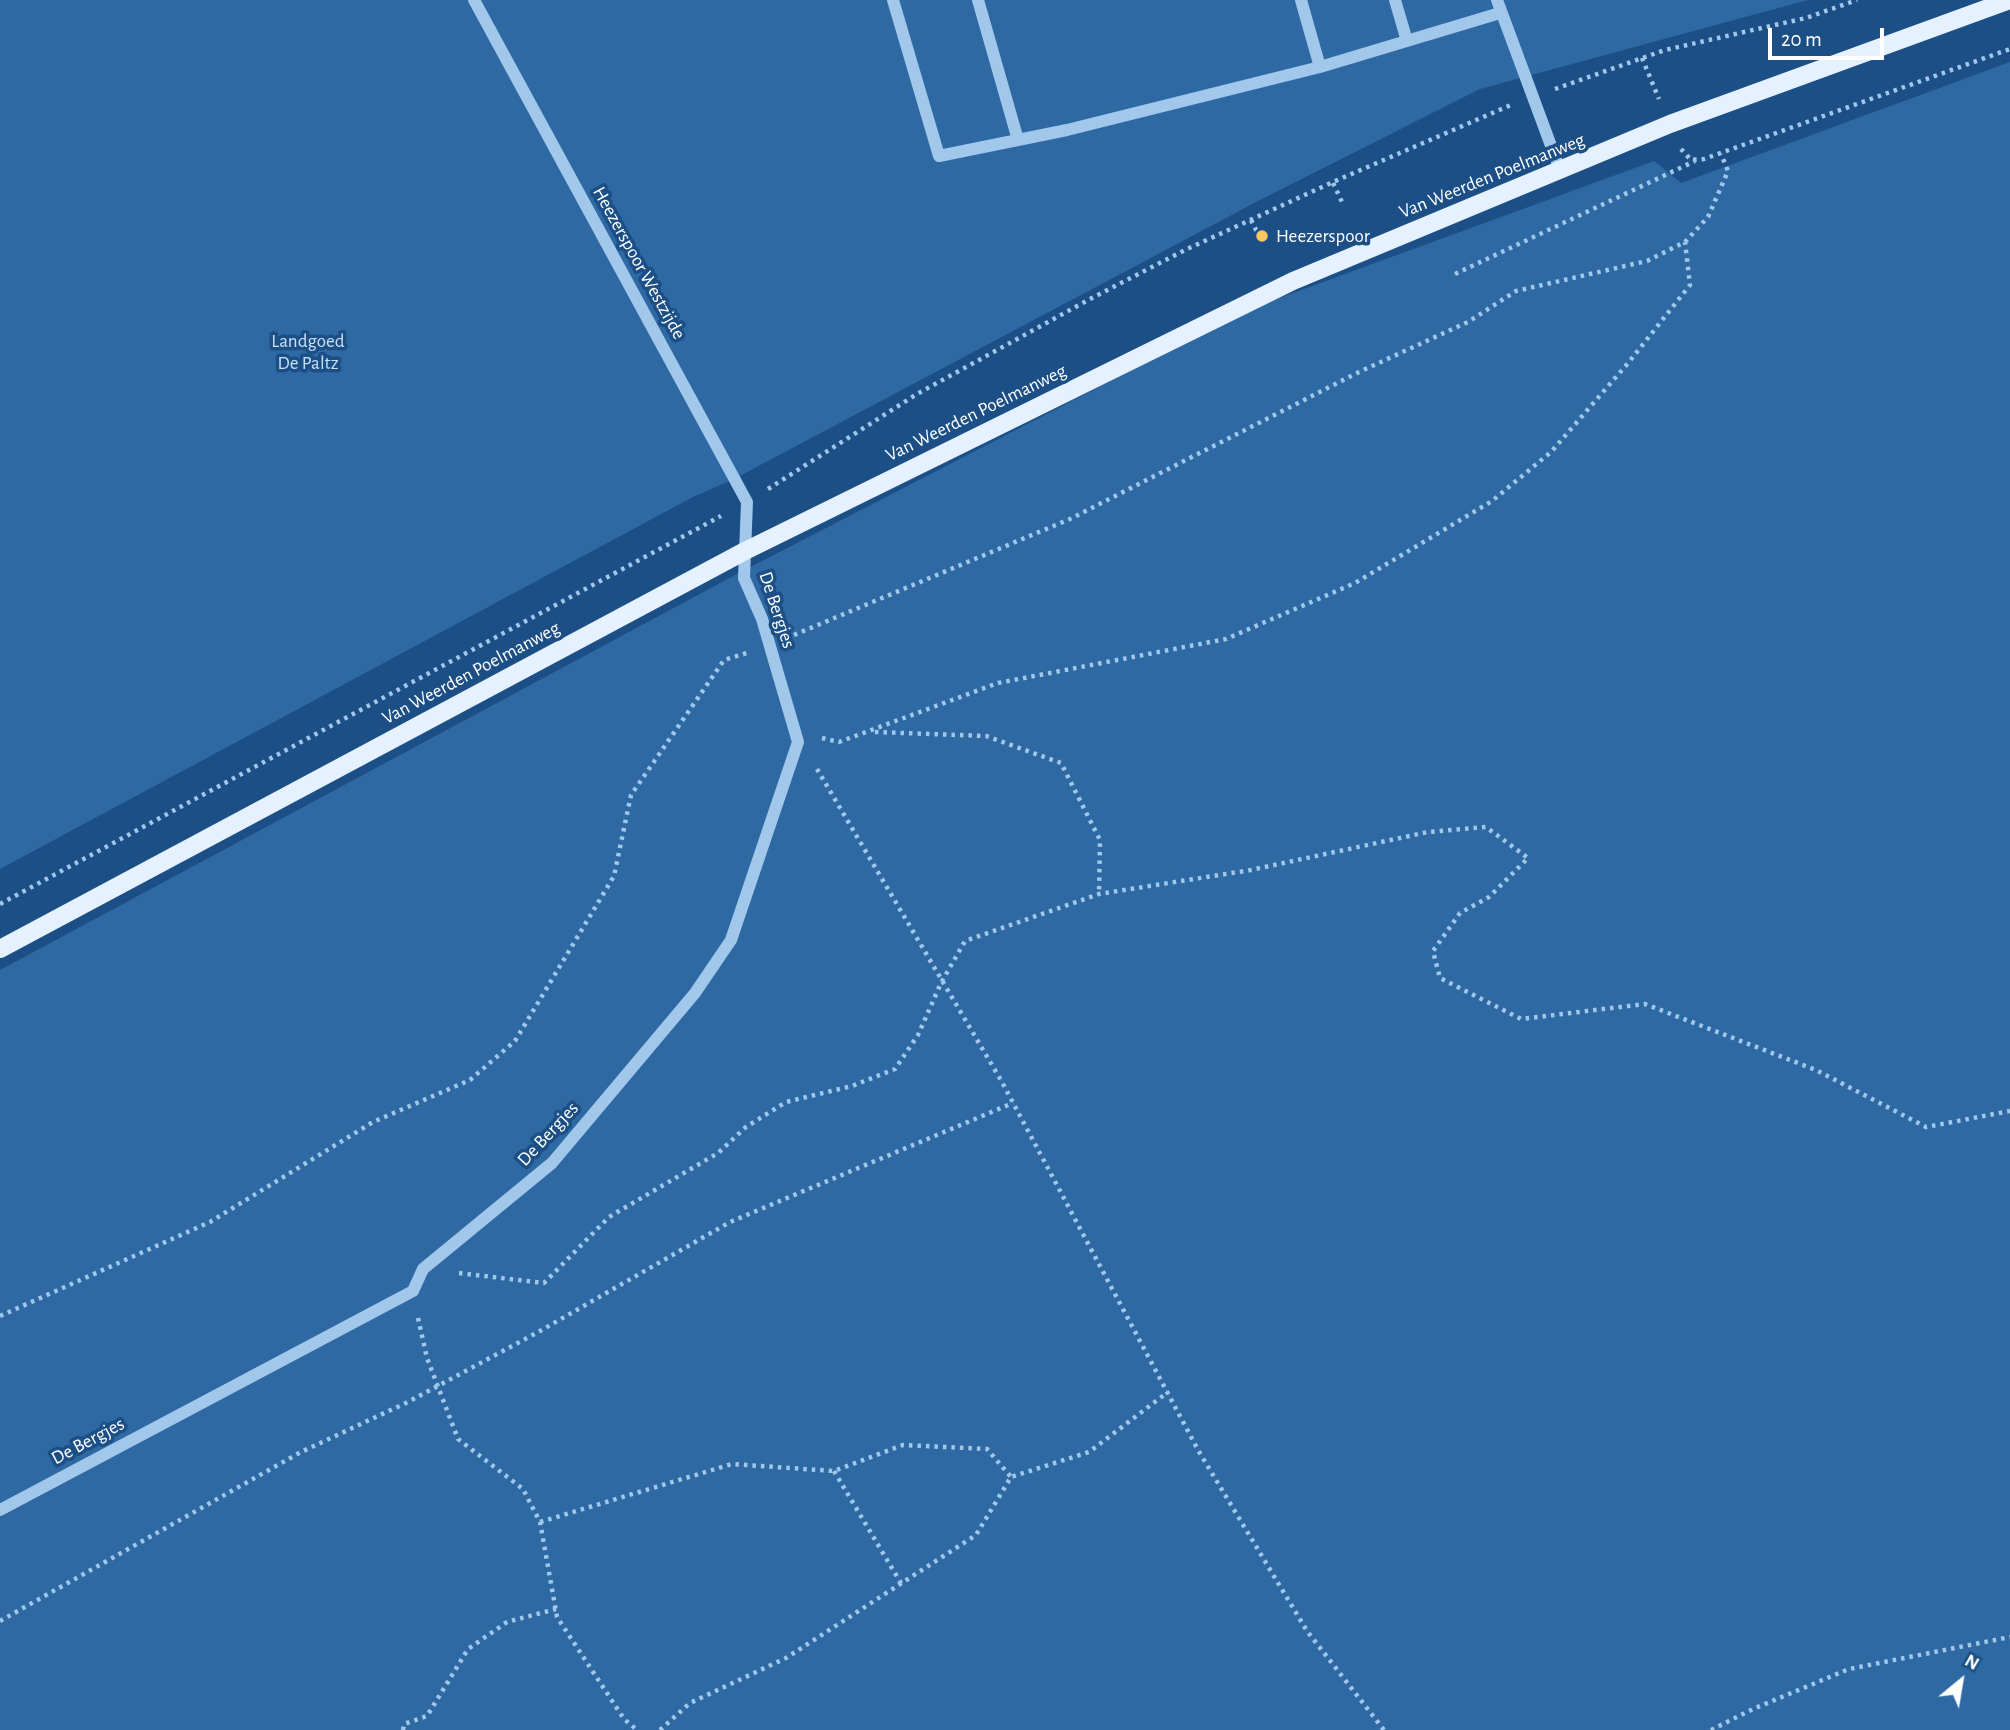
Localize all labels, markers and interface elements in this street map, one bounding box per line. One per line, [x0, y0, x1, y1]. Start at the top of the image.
scale bar [1772, 14, 1888, 58]
text: 20 m [1781, 29, 1822, 50]
street label: Van Weerden Poelmanweg [1396, 128, 1588, 224]
street label: Heezerspoor Westzijde [588, 183, 690, 343]
place label: Heezerspoor [1276, 225, 1370, 247]
marker: Heezerspoor [1254, 228, 1270, 244]
park label: Landgoed De Paltz [271, 330, 345, 374]
street label: Van Weerden Poelmanweg [882, 359, 1070, 467]
street label: De Bergjes [754, 569, 800, 651]
street label: Van Weerden Poelmanweg [378, 616, 564, 730]
street label: De Bergjes [513, 1097, 583, 1171]
street label: De Bergjes [48, 1412, 128, 1470]
north arrow [1926, 1646, 1996, 1716]
text: N [1961, 1651, 1982, 1674]

